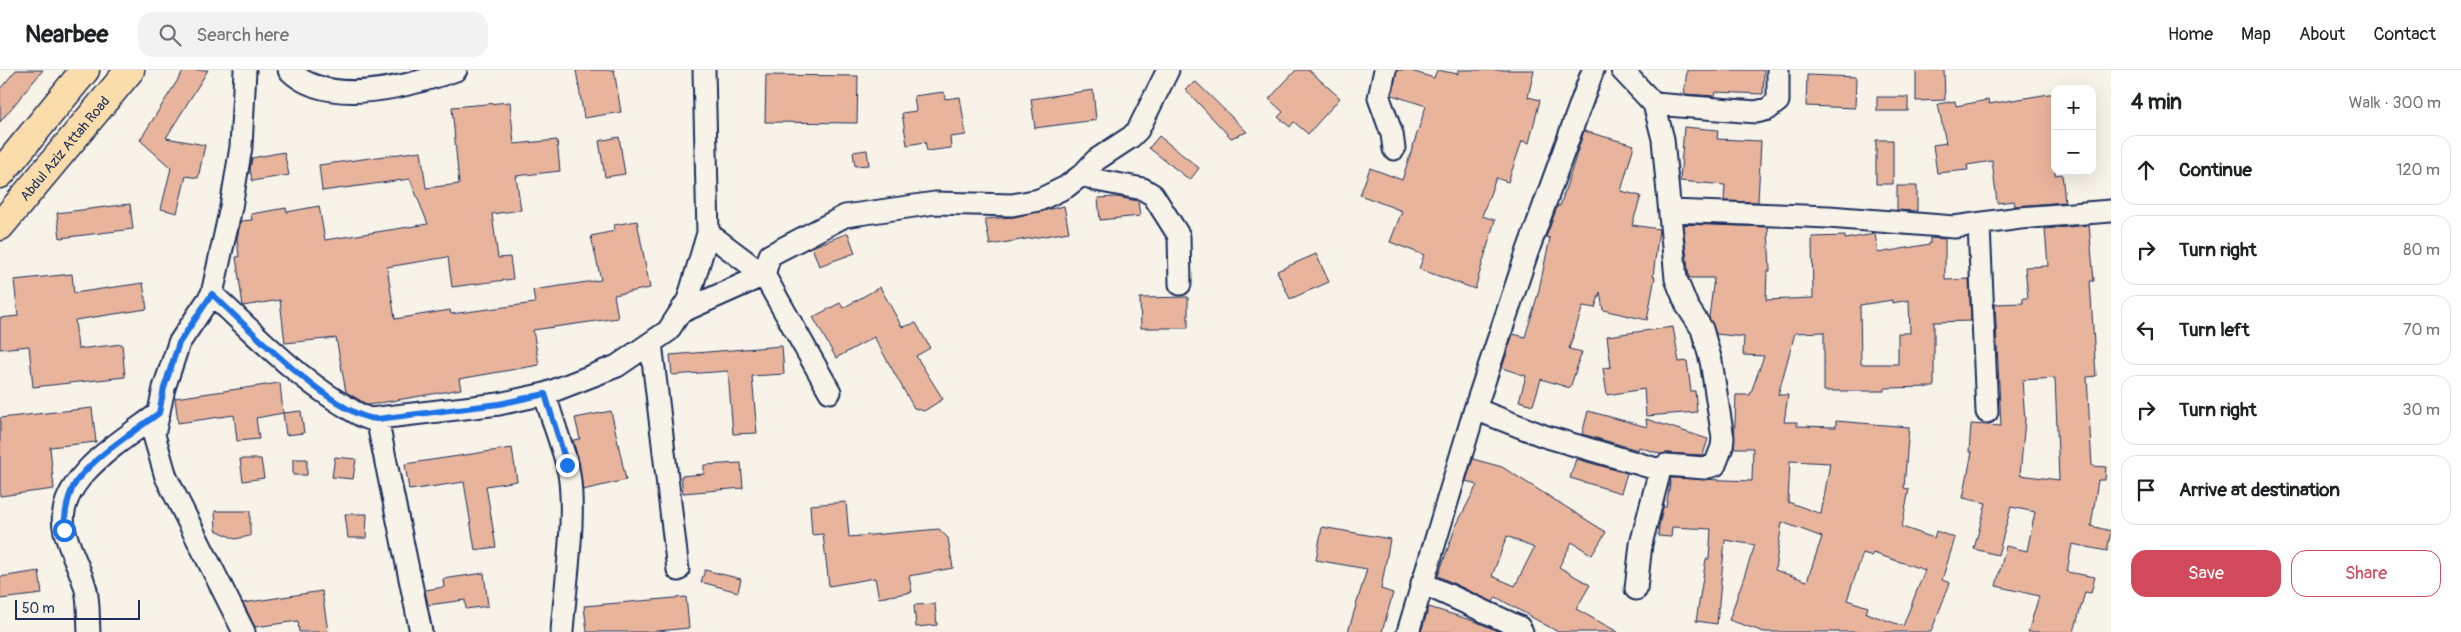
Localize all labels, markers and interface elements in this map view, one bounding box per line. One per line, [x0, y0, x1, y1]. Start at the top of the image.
search box [138, 12, 488, 57]
text: Nearbee [25, 20, 108, 49]
icon: search [156, 21, 184, 49]
text: Search here [196, 23, 289, 47]
text: Home [2168, 23, 2213, 46]
text: Map [2241, 23, 2271, 46]
text: About [2299, 23, 2345, 46]
text: Contact [2373, 23, 2436, 46]
map controls [2051, 85, 2096, 175]
button: + [2051, 85, 2096, 130]
text: 4 min [2131, 89, 2182, 116]
street label: Abdul Aziz Attah Road [16, 93, 113, 204]
text: Walk · 300 m [2349, 93, 2441, 113]
button: − [2051, 130, 2096, 175]
icon: ahead [2132, 156, 2160, 184]
text: Continue [2179, 158, 2252, 182]
text: 120 m [2396, 160, 2440, 180]
icon: right [2132, 236, 2160, 264]
text: Turn right [2179, 238, 2257, 262]
text: 80 m [2403, 240, 2440, 260]
icon: left [2132, 316, 2160, 344]
text: Turn left [2179, 318, 2249, 342]
text: 70 m [2403, 320, 2440, 340]
icon: right [2132, 396, 2160, 424]
text: Turn right [2179, 398, 2257, 422]
text: 30 m [2402, 400, 2440, 420]
route end [556, 454, 579, 477]
icon: arrive [2132, 476, 2160, 504]
text: Arrive at destination [2179, 478, 2340, 502]
route start [53, 519, 76, 542]
button: Save [2131, 550, 2281, 597]
button: Share [2291, 550, 2441, 597]
scale bar [15, 597, 140, 620]
text: 50 m [22, 600, 55, 617]

